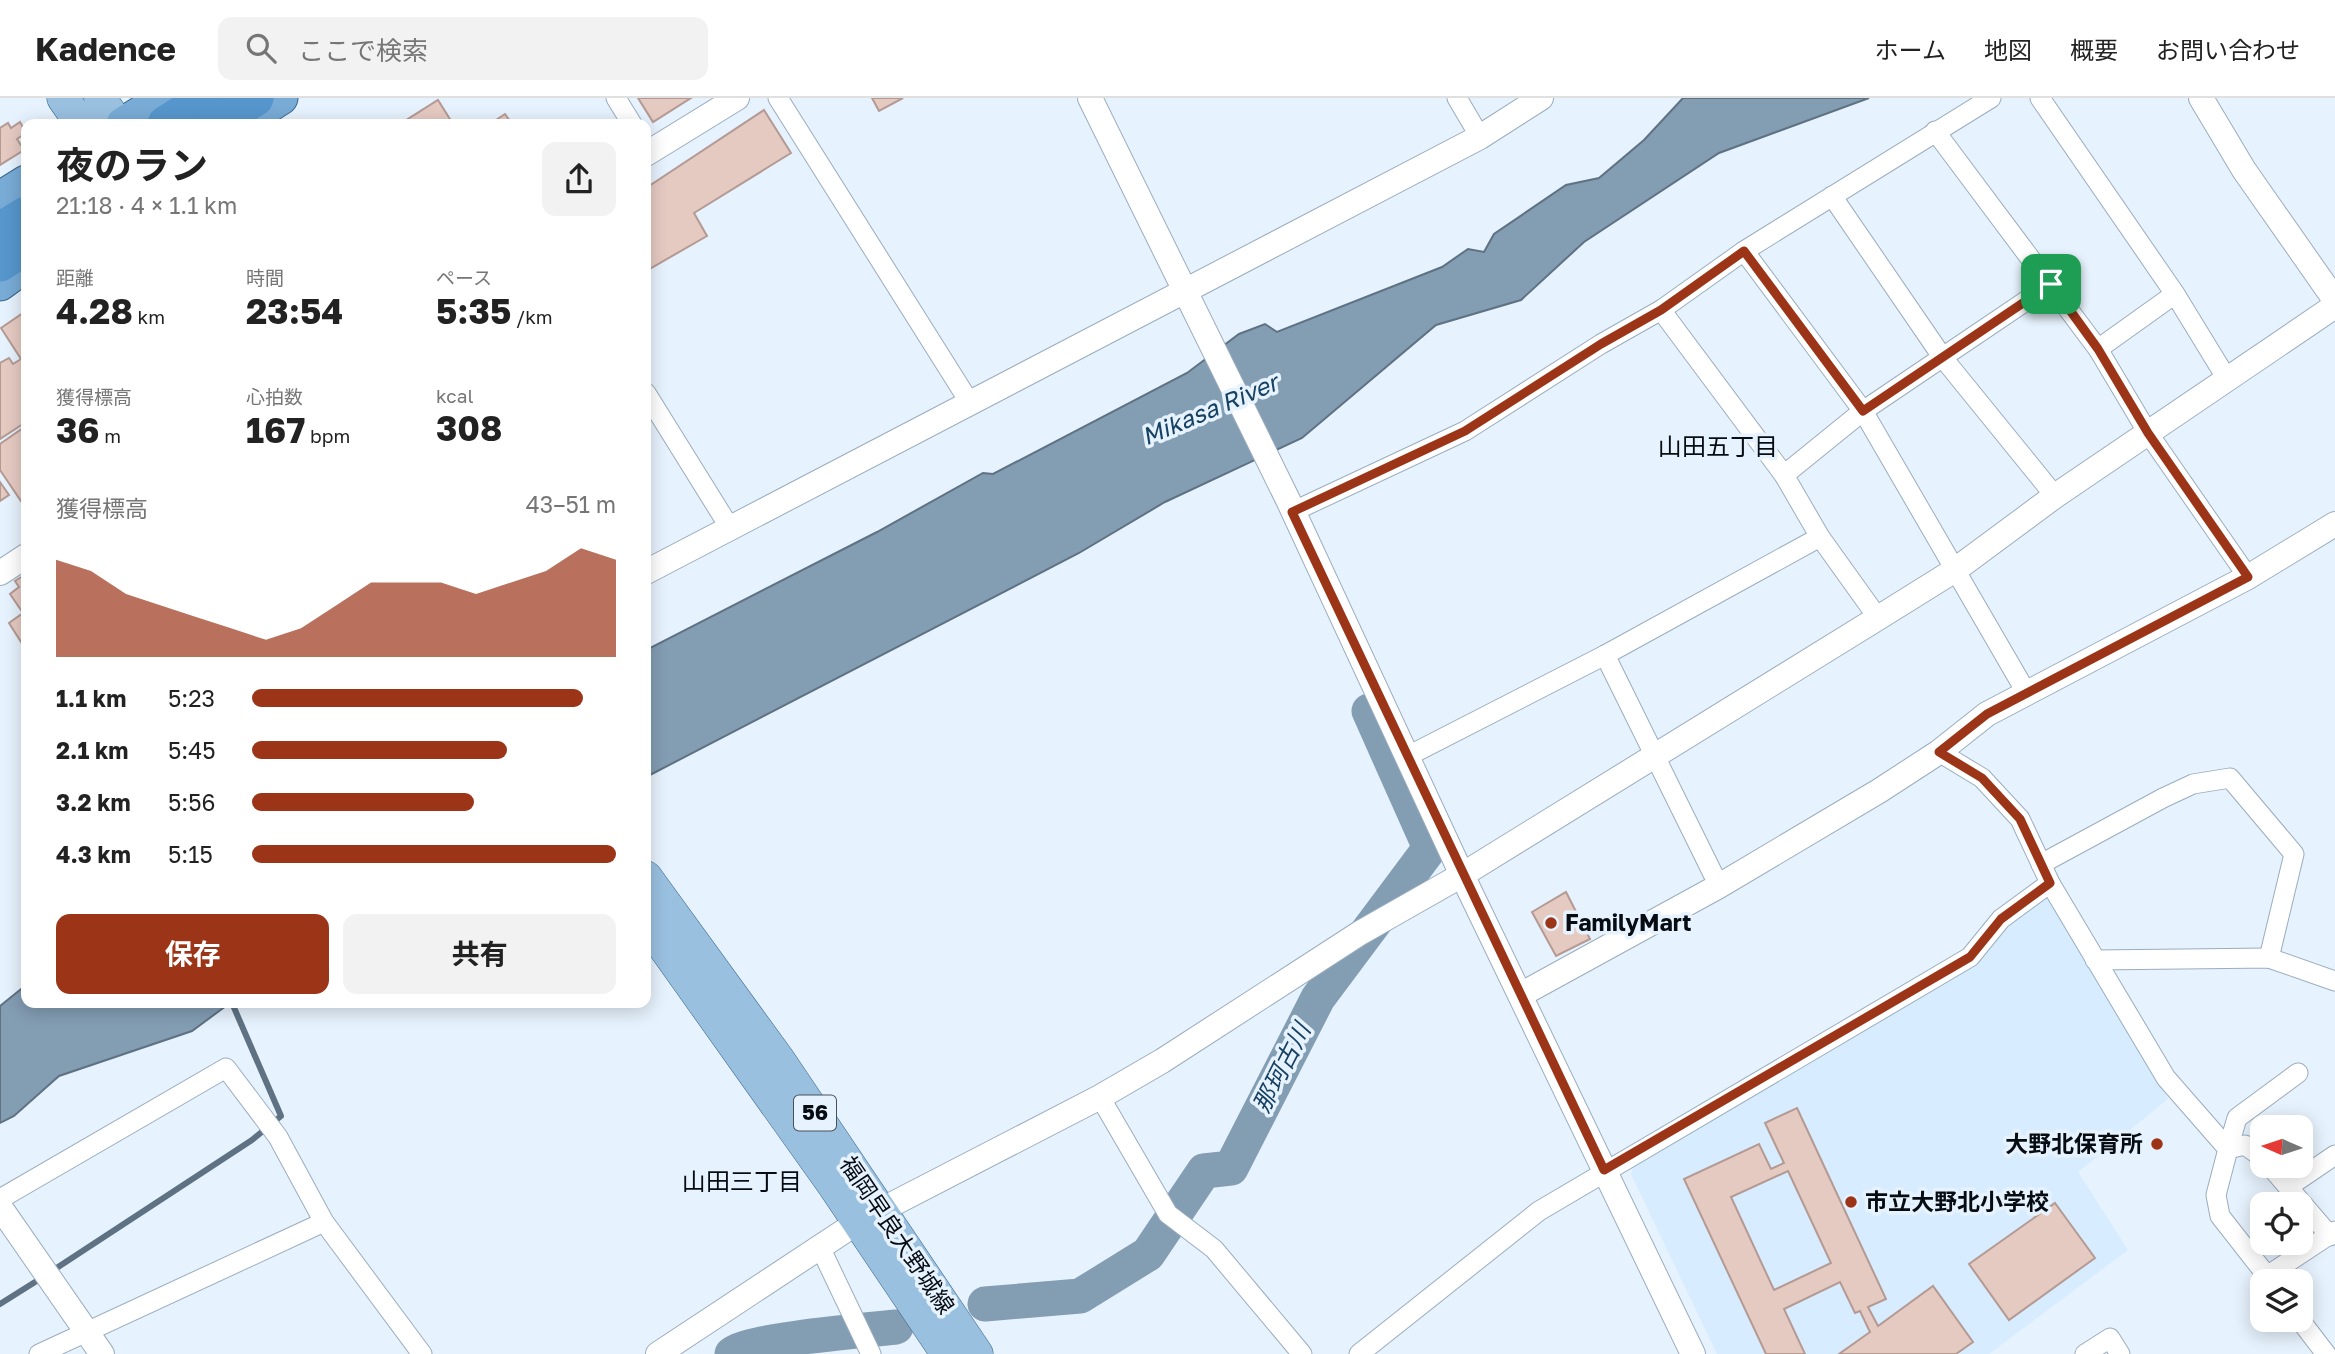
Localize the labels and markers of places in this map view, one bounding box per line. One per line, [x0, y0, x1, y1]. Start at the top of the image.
pin [2021, 254, 2081, 314]
place label: FamilyMart [1565, 908, 1691, 936]
marker: FamilyMart [1543, 915, 1559, 931]
place label: 大野北保育所 [2005, 1129, 2143, 1157]
marker: 大野北保育所 [2149, 1136, 2165, 1152]
place label: 市立大野北小学校 [1865, 1187, 2049, 1215]
marker: 市立大野北小学校 [1843, 1194, 1859, 1210]

